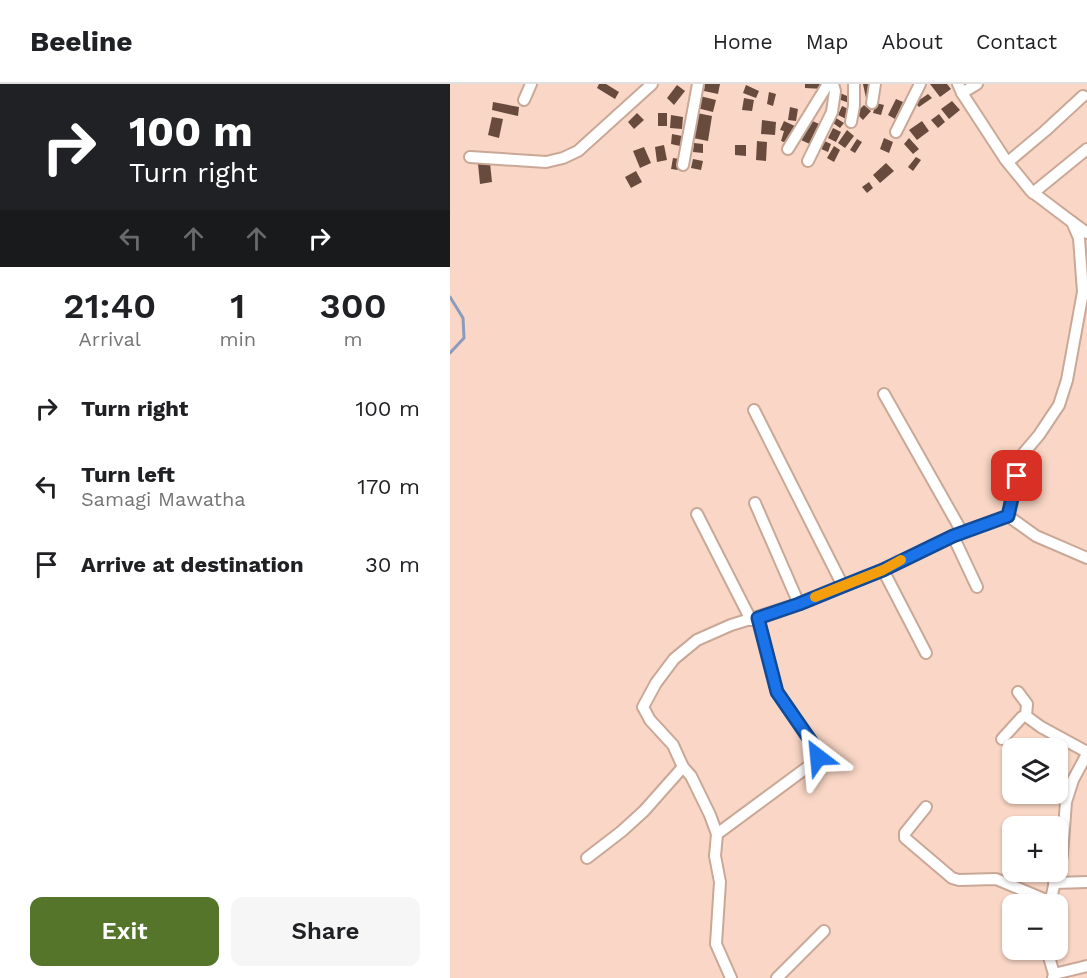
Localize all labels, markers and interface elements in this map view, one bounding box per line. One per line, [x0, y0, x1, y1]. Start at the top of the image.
text: Beeline [30, 25, 132, 58]
text: Home [713, 29, 773, 54]
text: Map [806, 29, 849, 54]
text: About [882, 29, 943, 54]
text: Contact [976, 29, 1057, 54]
text: 100 m [129, 107, 253, 156]
icon: right [30, 108, 108, 186]
text: Turn right [129, 157, 258, 189]
icon: left [114, 222, 147, 255]
icon: ahead [177, 222, 210, 255]
icon: ahead [240, 222, 273, 255]
icon: right [303, 222, 336, 255]
text: 21:40 [63, 285, 156, 327]
text: 1 [230, 285, 245, 327]
text: 300 [320, 285, 387, 327]
text: Arrival [79, 327, 141, 351]
text: min [219, 327, 256, 351]
text: m [344, 327, 363, 351]
icon: right [30, 392, 63, 425]
text: Turn right [81, 396, 188, 421]
text: 100 m [356, 396, 420, 421]
pin [991, 450, 1042, 501]
icon: arrive [1000, 459, 1033, 492]
text: Turn left [81, 462, 175, 487]
icon: left [30, 470, 63, 503]
text: 170 m [357, 474, 420, 499]
text: Samagi Mawatha [81, 487, 246, 511]
icon: arrive [30, 548, 63, 581]
text: Arrive at destination [81, 552, 304, 577]
text: 30 m [365, 552, 420, 577]
position arrow [786, 725, 850, 789]
map controls [1002, 738, 1068, 960]
button: layers [1002, 738, 1068, 804]
button: + [1002, 816, 1068, 882]
button: − [1002, 894, 1068, 960]
button: Exit [30, 897, 219, 966]
button: Share [231, 897, 420, 966]

